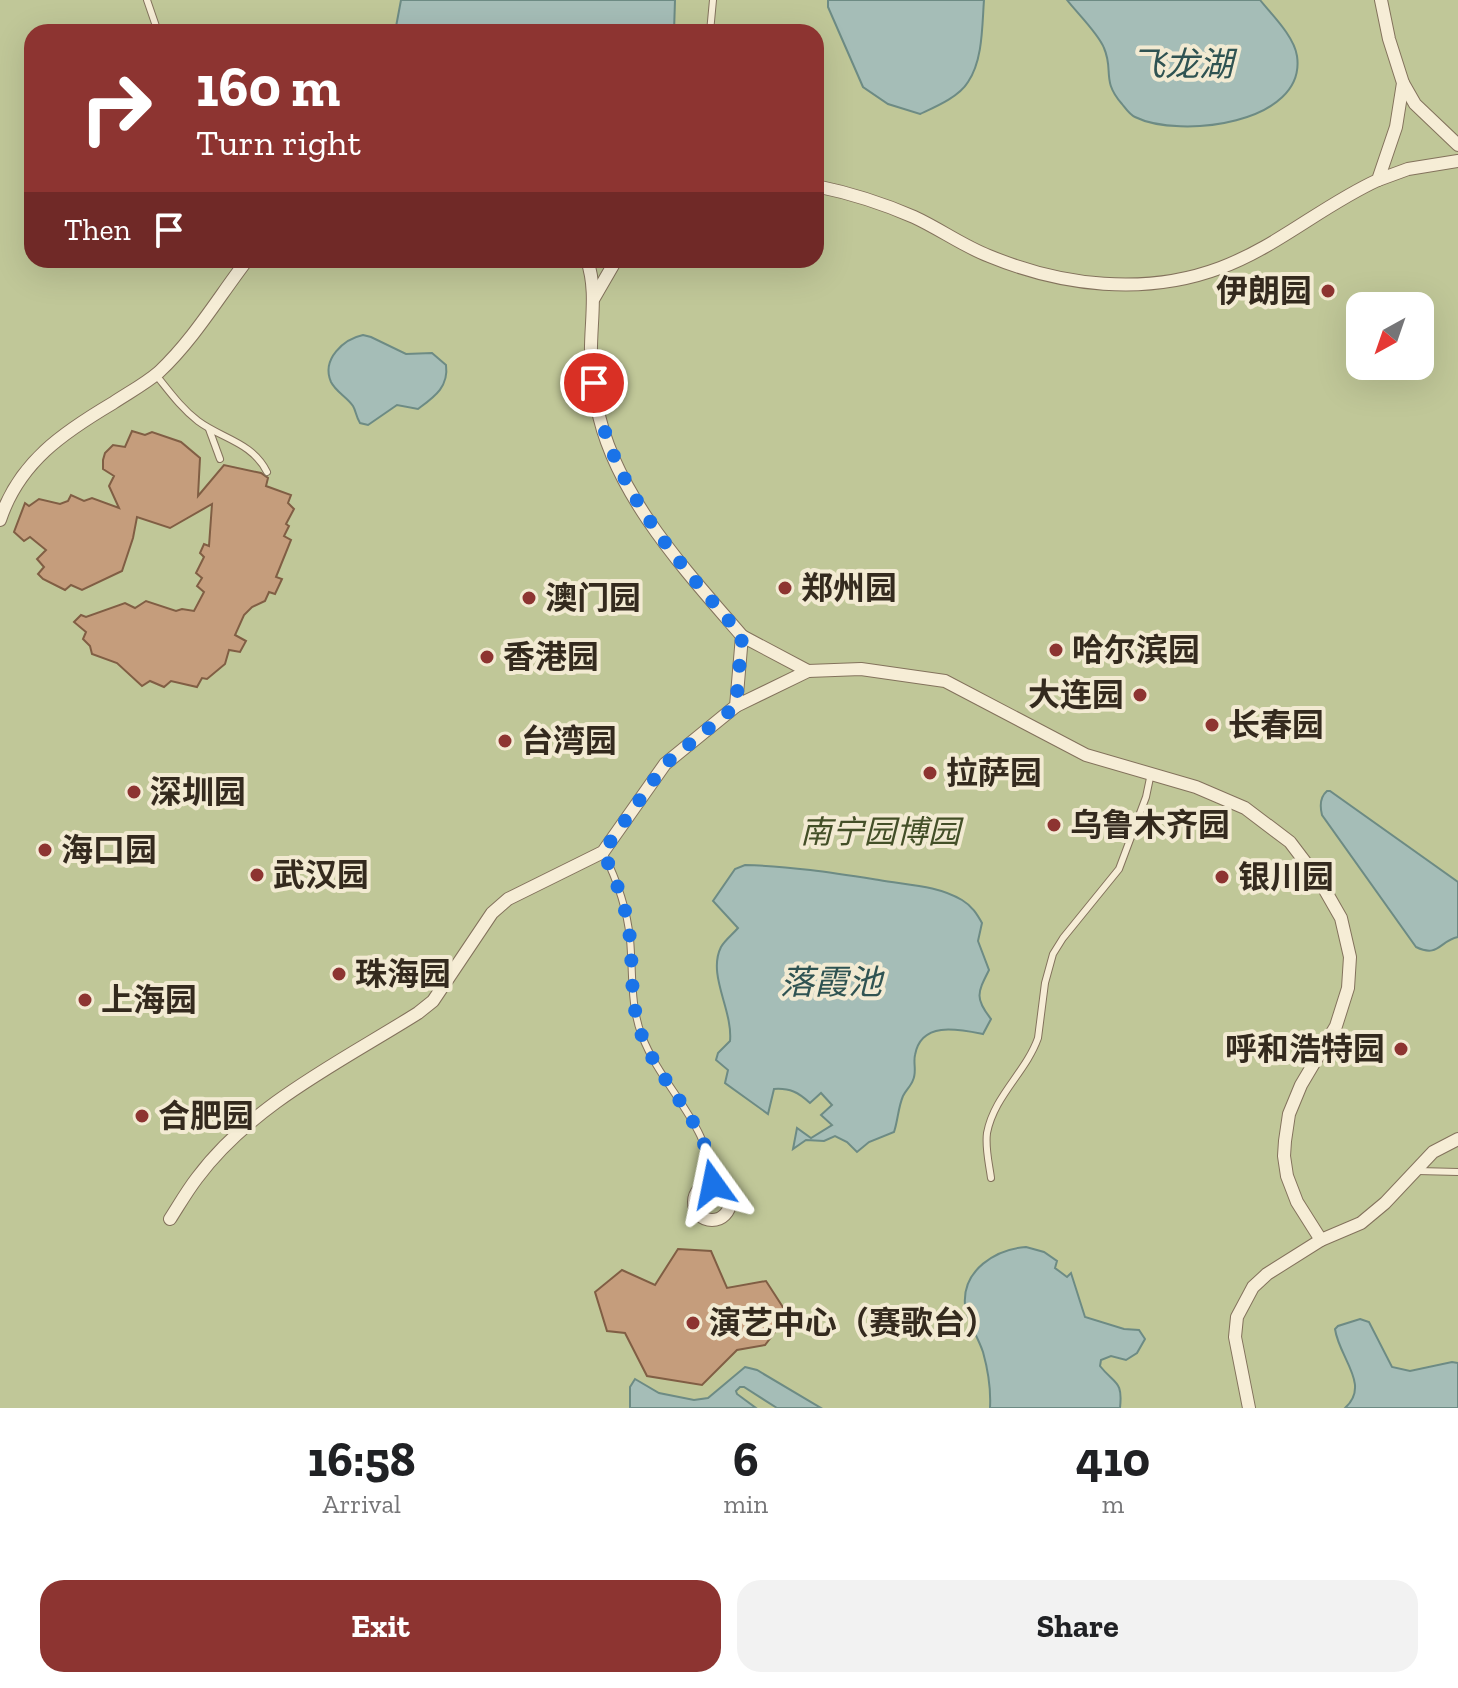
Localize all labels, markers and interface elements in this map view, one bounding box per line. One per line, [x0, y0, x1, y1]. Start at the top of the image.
water label: 飞龙湖 [1131, 44, 1238, 85]
text: 160 m [196, 53, 340, 120]
icon: right [64, 56, 168, 160]
text: Turn right [196, 121, 361, 164]
icon: arrive [147, 208, 191, 252]
text: Then [64, 212, 131, 248]
place label: 伊朗园 [1216, 272, 1312, 310]
marker: 伊朗园 [1319, 282, 1337, 300]
north arrow [1346, 292, 1434, 380]
map controls [1346, 292, 1434, 380]
pin [560, 349, 628, 417]
icon: arrive [572, 361, 616, 405]
place label: 郑州园 [801, 569, 897, 607]
place label: 澳门园 [545, 579, 641, 617]
marker: 郑州园 [776, 579, 794, 597]
marker: 澳门园 [520, 589, 538, 607]
place label: 哈尔滨园 [1072, 631, 1200, 669]
place label: 香港园 [503, 638, 599, 676]
marker: 哈尔滨园 [1047, 641, 1065, 659]
marker: 香港园 [478, 648, 496, 666]
place label: 大连园 [1028, 676, 1124, 714]
marker: 大连园 [1131, 686, 1149, 704]
place label: 长春园 [1228, 706, 1324, 744]
marker: 长春园 [1203, 716, 1221, 734]
place label: 台湾园 [521, 722, 617, 760]
marker: 台湾园 [496, 732, 514, 750]
place label: 拉萨园 [946, 754, 1042, 792]
marker: 拉萨园 [921, 764, 939, 782]
place label: 深圳园 [150, 773, 246, 811]
marker: 深圳园 [125, 783, 143, 801]
place label: 乌鲁木齐园 [1070, 806, 1230, 844]
park label: 南宁园博园 [800, 813, 964, 851]
marker: 乌鲁木齐园 [1045, 816, 1063, 834]
place label: 海口园 [61, 831, 157, 869]
marker: 海口园 [36, 841, 54, 859]
place label: 武汉园 [273, 856, 369, 894]
place label: 银川园 [1238, 858, 1334, 896]
marker: 武汉园 [248, 866, 266, 884]
marker: 银川园 [1213, 868, 1231, 886]
place label: 珠海园 [355, 955, 451, 993]
water label: 落霞池 [780, 962, 885, 1003]
marker: 珠海园 [330, 965, 348, 983]
place label: 上海园 [101, 981, 197, 1019]
marker: 上海园 [76, 991, 94, 1009]
place label: 呼和浩特园 [1225, 1030, 1385, 1068]
marker: 呼和浩特园 [1392, 1040, 1410, 1058]
place label: 合肥园 [158, 1097, 254, 1135]
marker: 合肥园 [133, 1107, 151, 1125]
position arrow [671, 1142, 755, 1226]
place label: 演艺中心（赛歌台） [709, 1304, 997, 1342]
marker: 演艺中心（赛歌台） [684, 1314, 702, 1332]
text: 16:58 [308, 1431, 416, 1488]
text: 6 [733, 1431, 759, 1488]
text: 410 [1076, 1431, 1150, 1488]
text: Arrival [323, 1488, 401, 1520]
text: min [723, 1488, 768, 1520]
text: m [1102, 1488, 1124, 1520]
button: Exit [40, 1580, 721, 1672]
button: Share [737, 1580, 1418, 1672]

